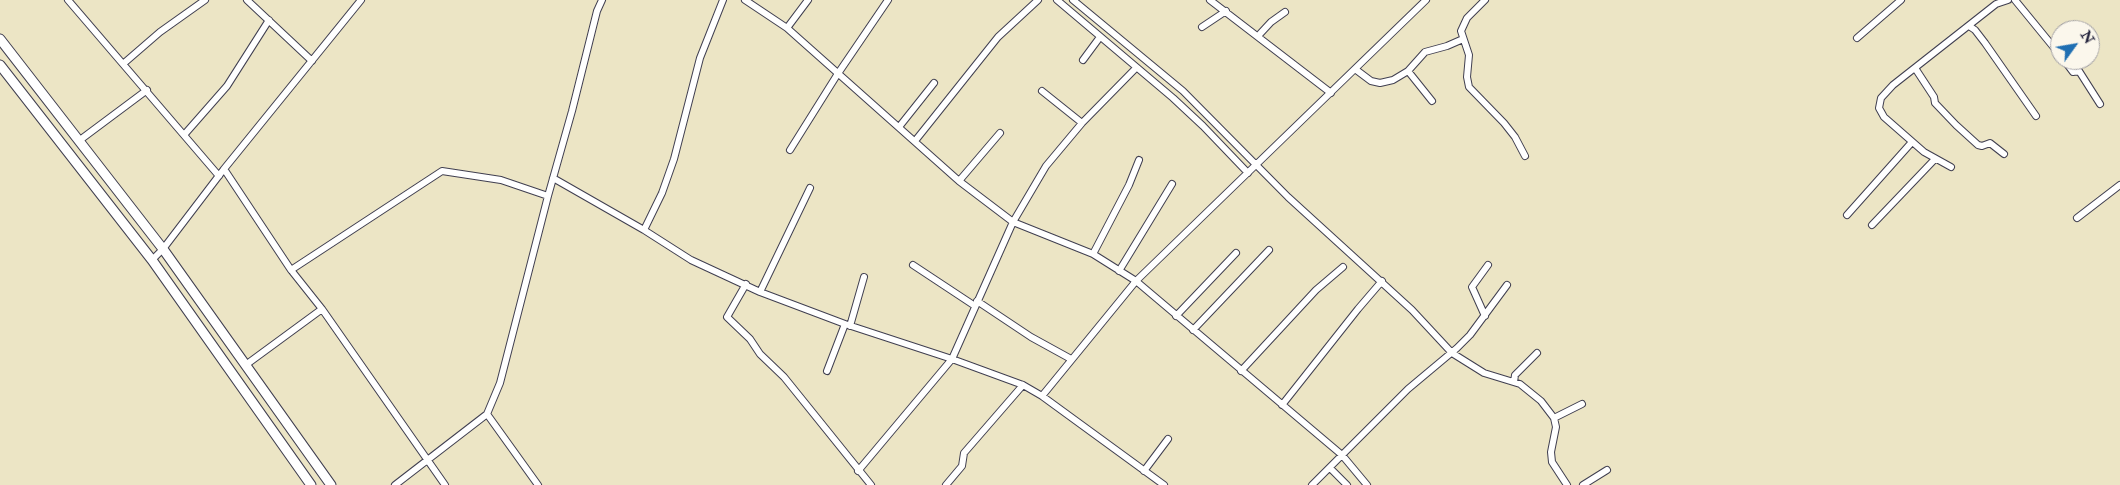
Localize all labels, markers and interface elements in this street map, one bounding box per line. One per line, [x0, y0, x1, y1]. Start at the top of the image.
north arrow [2050, 20, 2100, 70]
text: N [2077, 27, 2098, 47]

